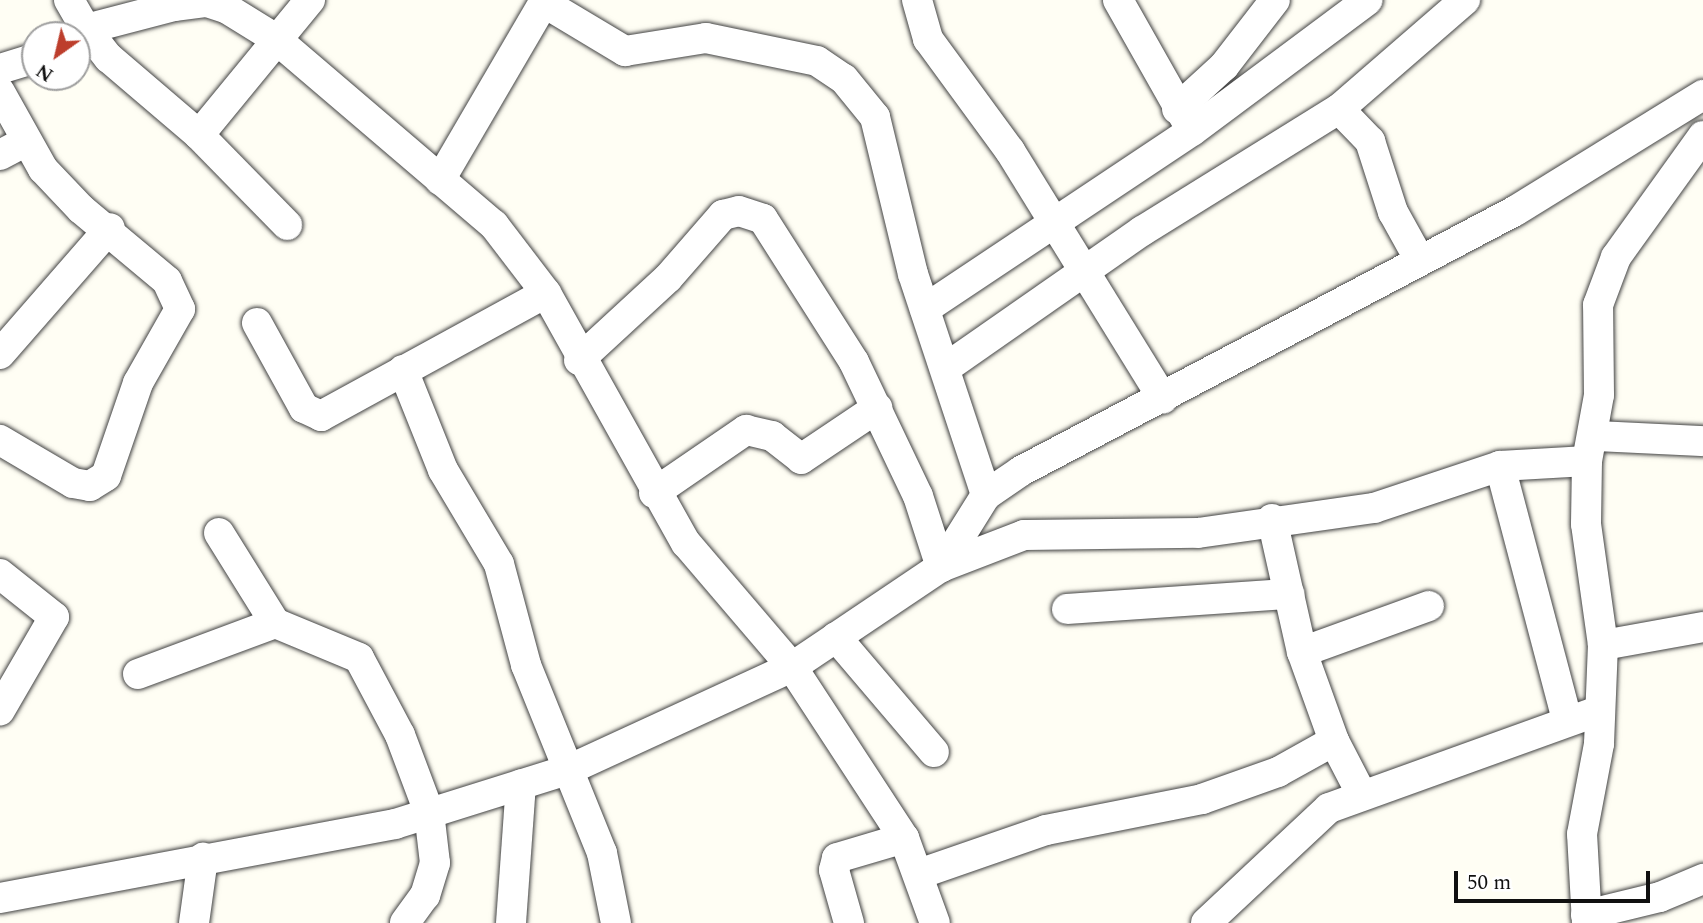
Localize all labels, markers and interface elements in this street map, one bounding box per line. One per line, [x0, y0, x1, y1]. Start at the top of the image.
north arrow [21, 21, 91, 91]
text: N [31, 56, 60, 89]
scale bar [1458, 856, 1654, 900]
text: 50 m [1467, 867, 1511, 899]

